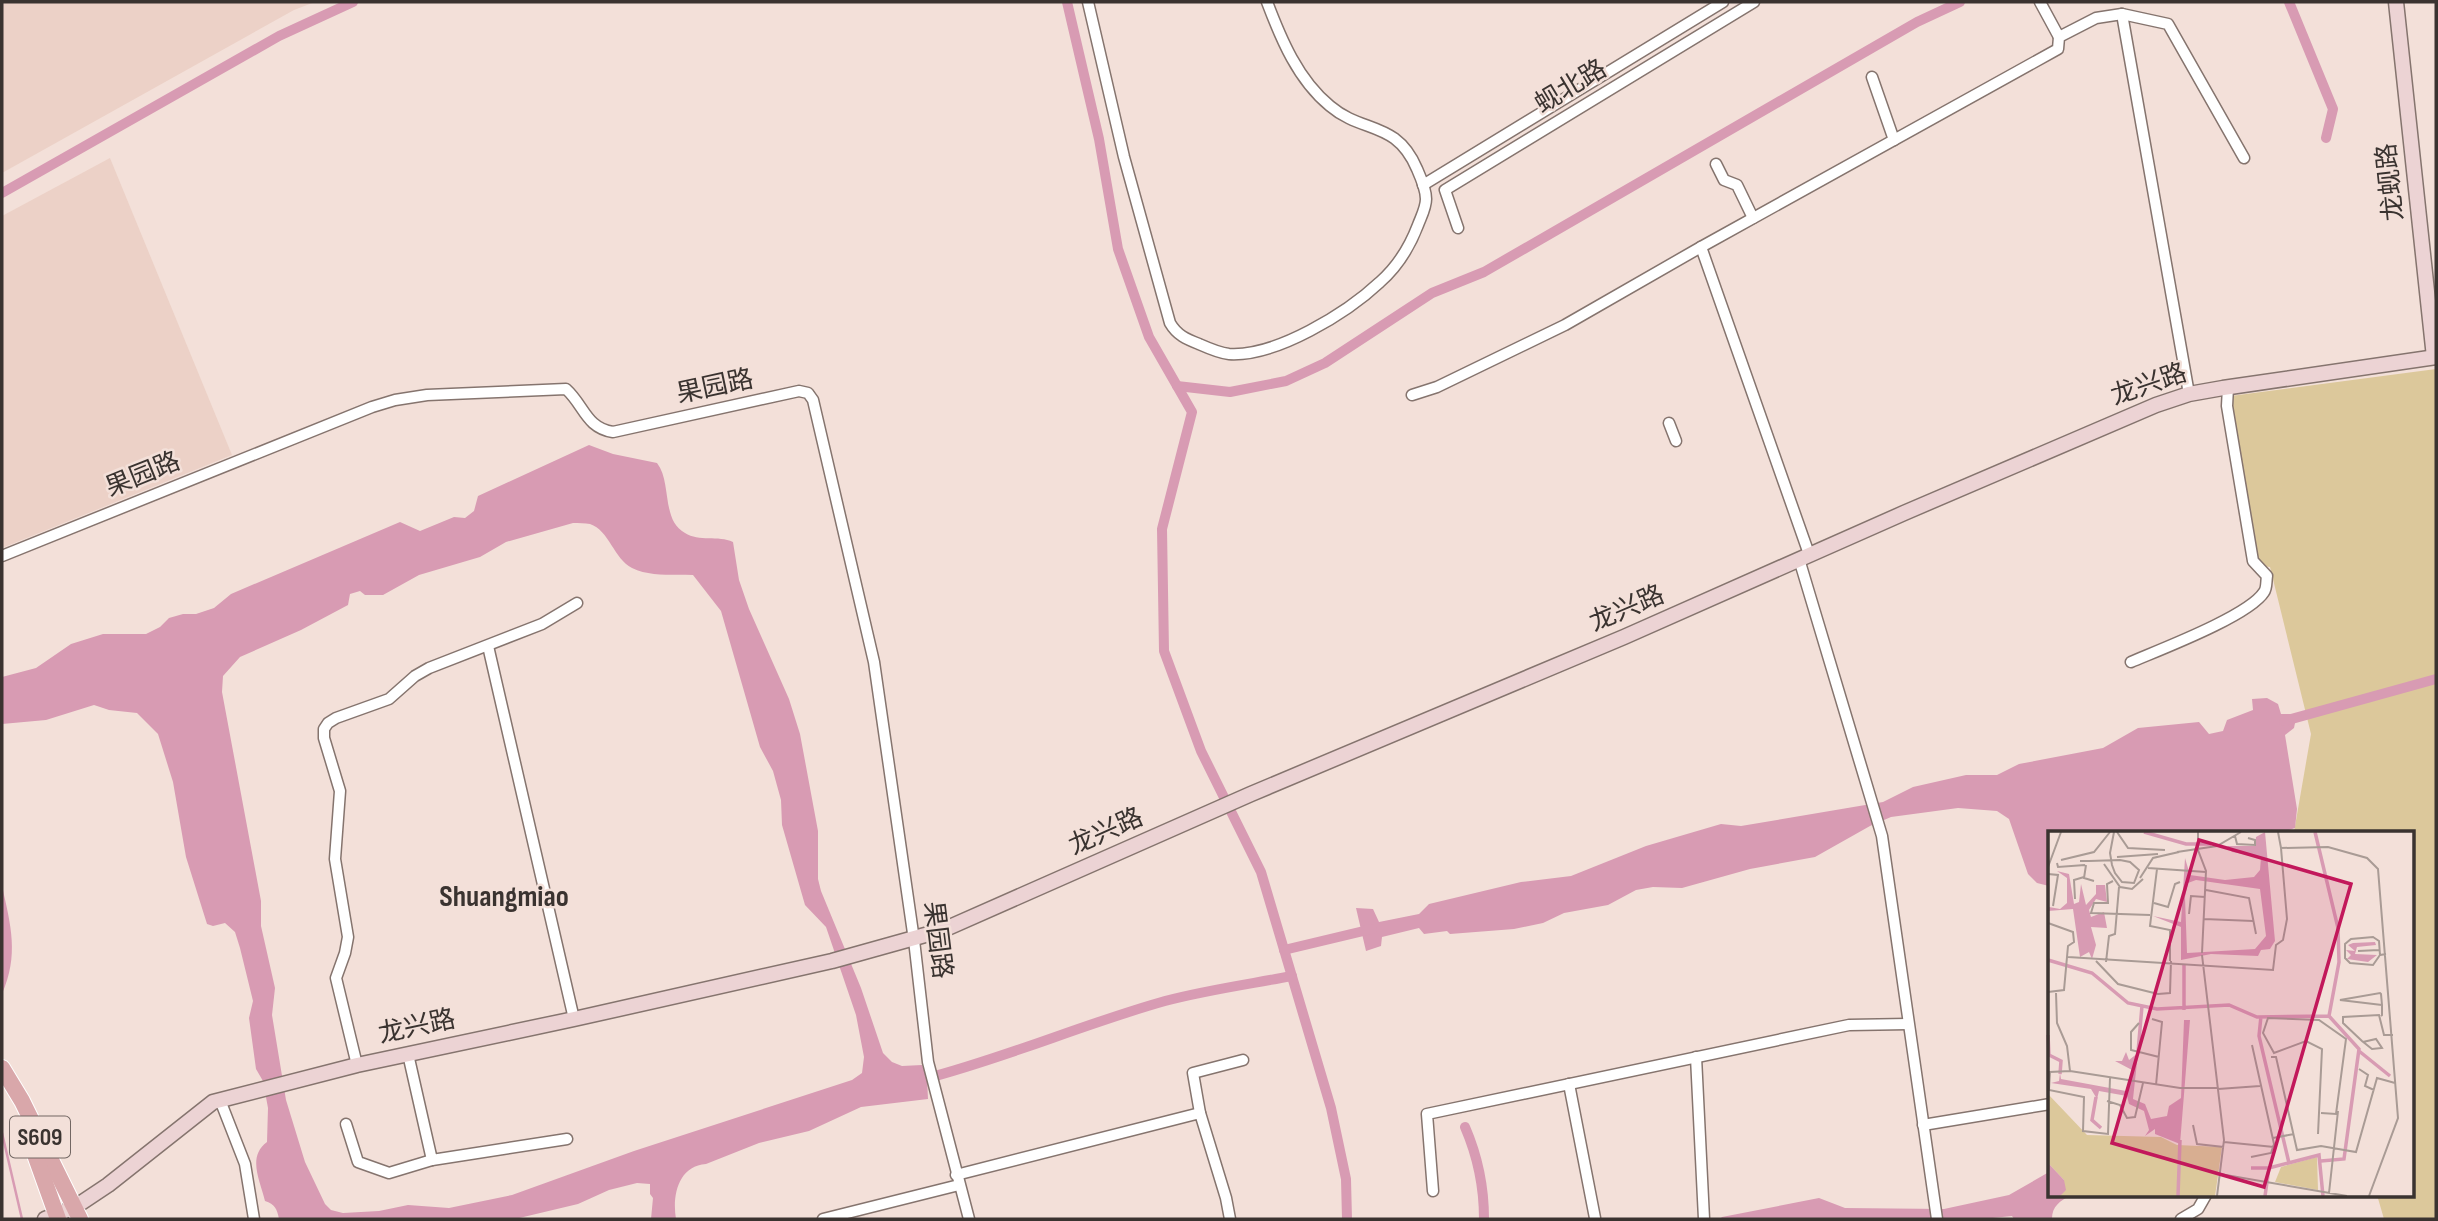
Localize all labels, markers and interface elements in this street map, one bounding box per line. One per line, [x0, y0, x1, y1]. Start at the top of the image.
street label: 蚬北路 [1530, 54, 1612, 120]
street label: 龙蚬路 [2372, 142, 2410, 222]
street label: 龙兴路 [2107, 358, 2191, 412]
street label: 果园路 [674, 364, 756, 410]
street label: 果园路 [101, 446, 185, 504]
street label: 龙兴路 [1585, 579, 1669, 639]
street label: 龙兴路 [1064, 802, 1148, 862]
inset map [2048, 831, 2414, 1196]
district label: Shuangmiao [439, 879, 569, 915]
street label: 果园路 [917, 899, 957, 981]
street label: 龙兴路 [376, 1004, 458, 1050]
road number: S609 [10, 1116, 70, 1157]

